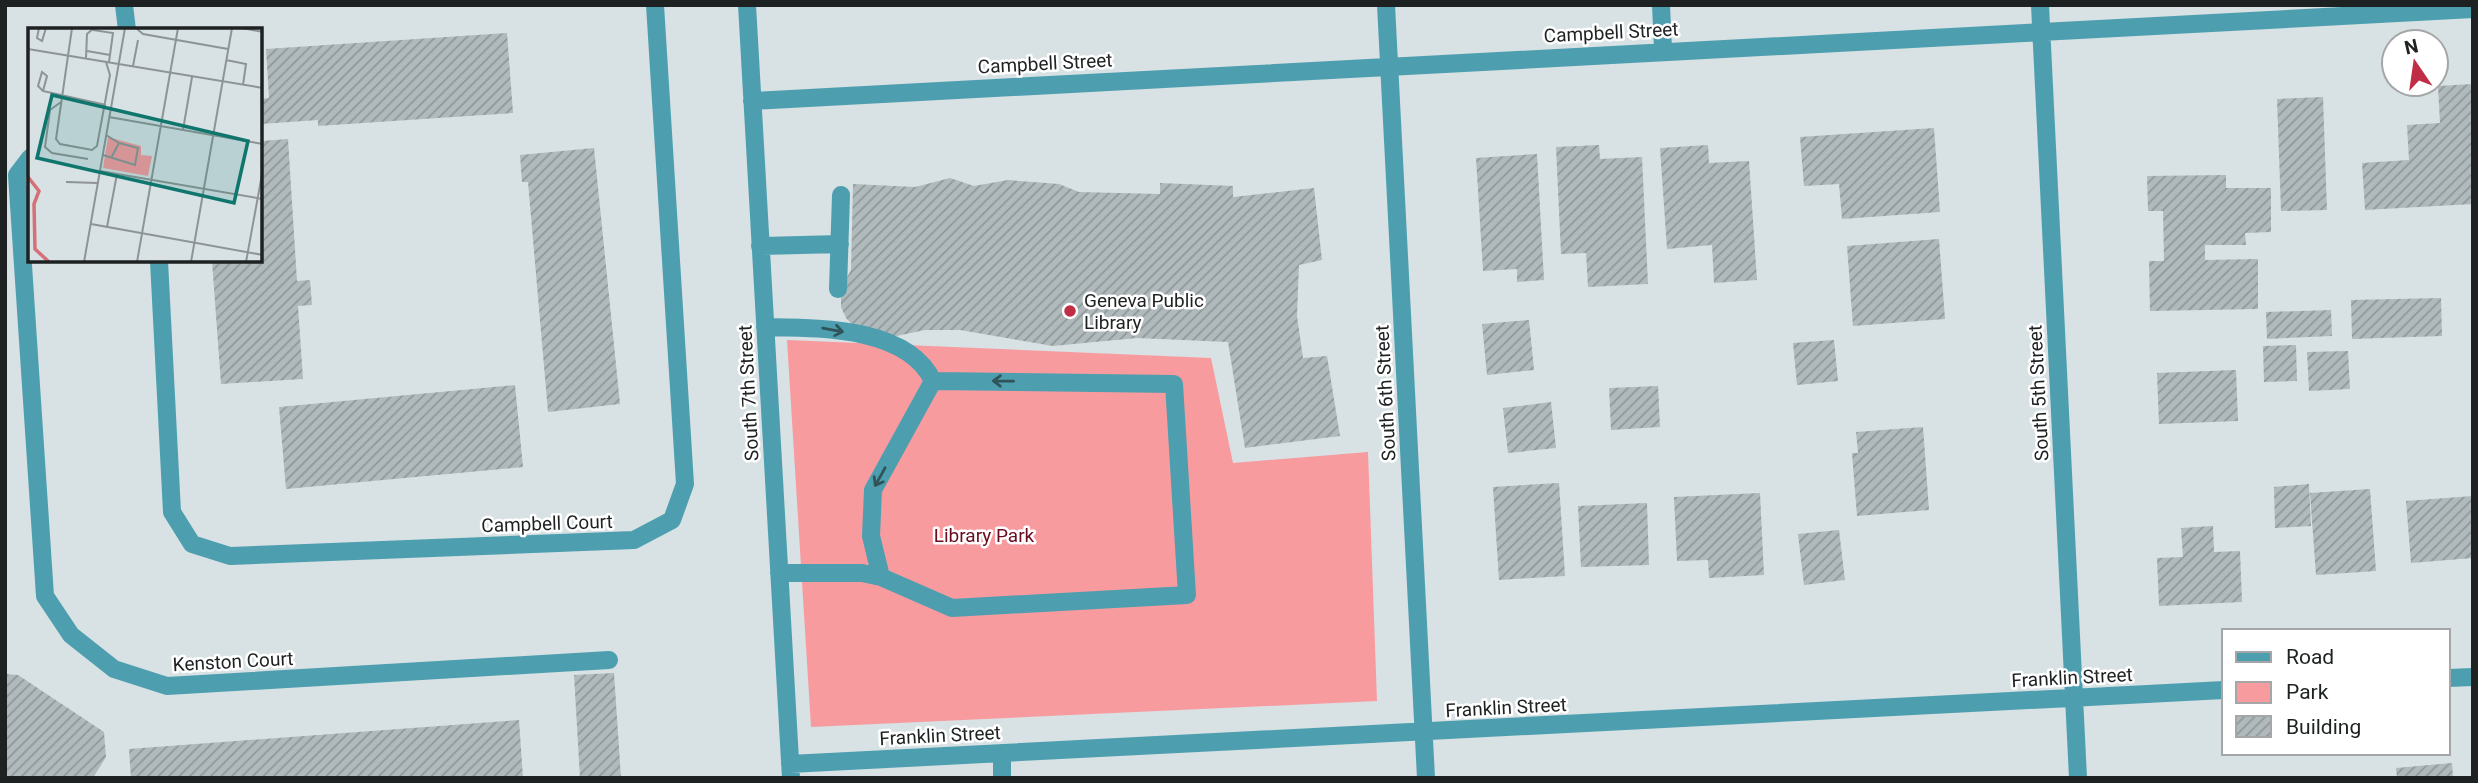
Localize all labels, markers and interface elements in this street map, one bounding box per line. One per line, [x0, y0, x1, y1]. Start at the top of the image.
street label: Campbell Street [1543, 17, 1679, 48]
inset map [28, 28, 262, 262]
north arrow [2380, 28, 2450, 98]
text: N [2402, 34, 2420, 60]
street label: Campbell Street [977, 48, 1113, 79]
place label: Geneva Public Library [1084, 289, 1204, 334]
marker: Geneva Public Library [1062, 303, 1078, 319]
one-way arrow [821, 323, 844, 337]
street label: South 7th Street [733, 324, 764, 462]
street label: South 6th Street [1370, 324, 1401, 462]
street label: South 5th Street [2023, 324, 2054, 462]
one-way arrow [992, 375, 1015, 388]
one-way arrow [873, 466, 886, 487]
street label: Campbell Court [481, 510, 613, 537]
park label: Library Park [934, 524, 1035, 547]
legend [2222, 629, 2450, 755]
text: Road [2286, 645, 2334, 669]
street label: Kenston Court [172, 647, 294, 676]
street label: Franklin Street [2011, 663, 2133, 692]
text: Park [2286, 680, 2329, 704]
street label: Franklin Street [1445, 693, 1567, 722]
text: Building [2286, 715, 2361, 739]
street label: Franklin Street [879, 721, 1001, 750]

